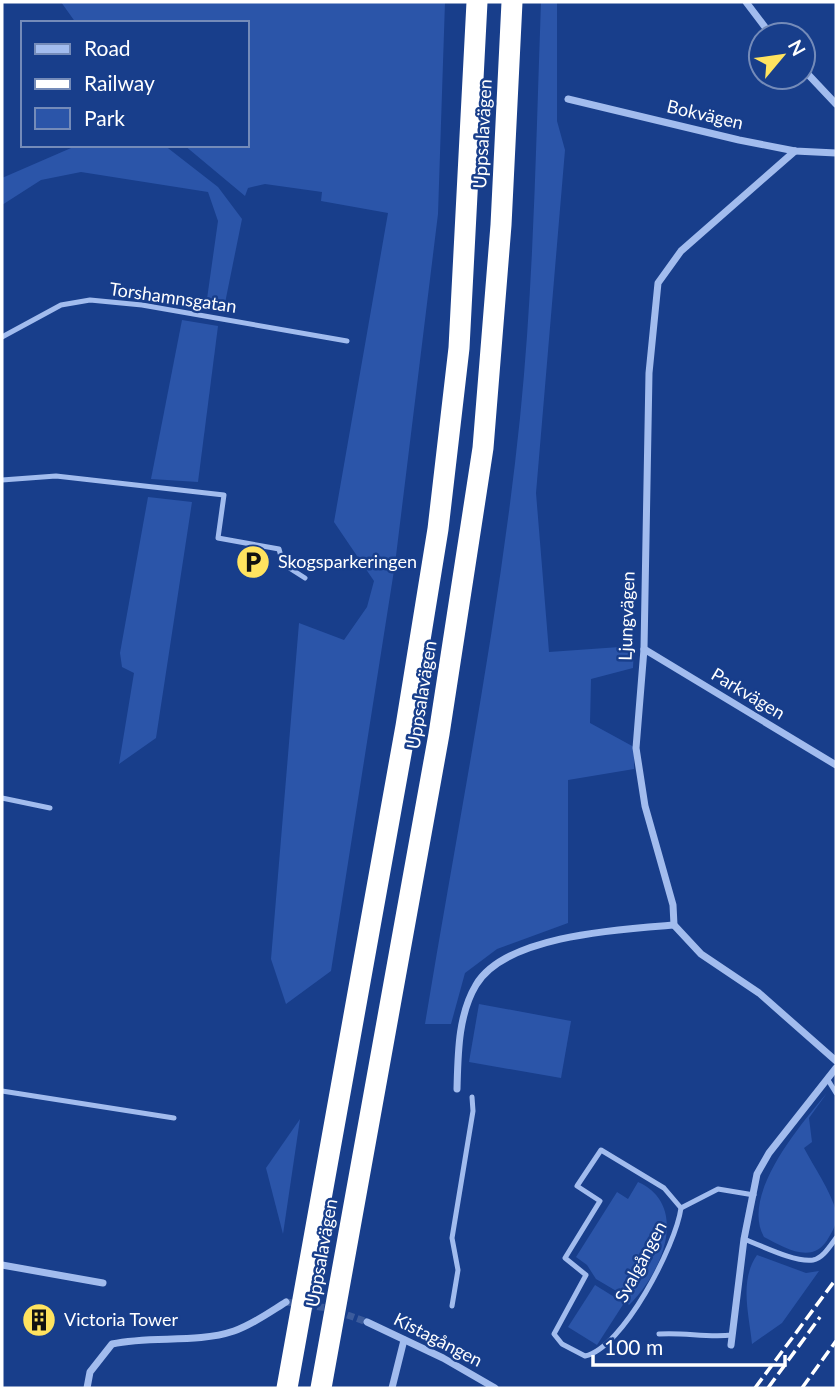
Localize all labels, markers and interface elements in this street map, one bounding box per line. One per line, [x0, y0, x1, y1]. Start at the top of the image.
legend [21, 21, 248, 147]
north arrow [747, 21, 817, 91]
text: Road [84, 35, 131, 60]
text: N [784, 36, 811, 59]
text: Railway [84, 70, 155, 95]
street label: Uppsalavägen [468, 79, 496, 189]
street label: Bokvägen [665, 95, 746, 133]
text: Park [84, 105, 125, 130]
street label: Torshamnsgatan [108, 277, 238, 317]
parking icon: Skogsparkeringen [234, 543, 272, 581]
place label: Skogsparkeringen [278, 550, 417, 572]
street label: Ljungvägen [613, 571, 639, 661]
street label: Uppsalavägen [402, 639, 440, 751]
street label: Parkvägen [708, 663, 789, 724]
street label: Uppsalavägen [301, 1197, 341, 1309]
street label: Svalgången [610, 1217, 671, 1306]
building icon: Victoria Tower [20, 1301, 58, 1339]
street label: Kistagången [390, 1307, 486, 1371]
place label: Victoria Tower [64, 1308, 179, 1330]
scale bar [593, 1324, 786, 1368]
text: 100 m [604, 1334, 663, 1359]

